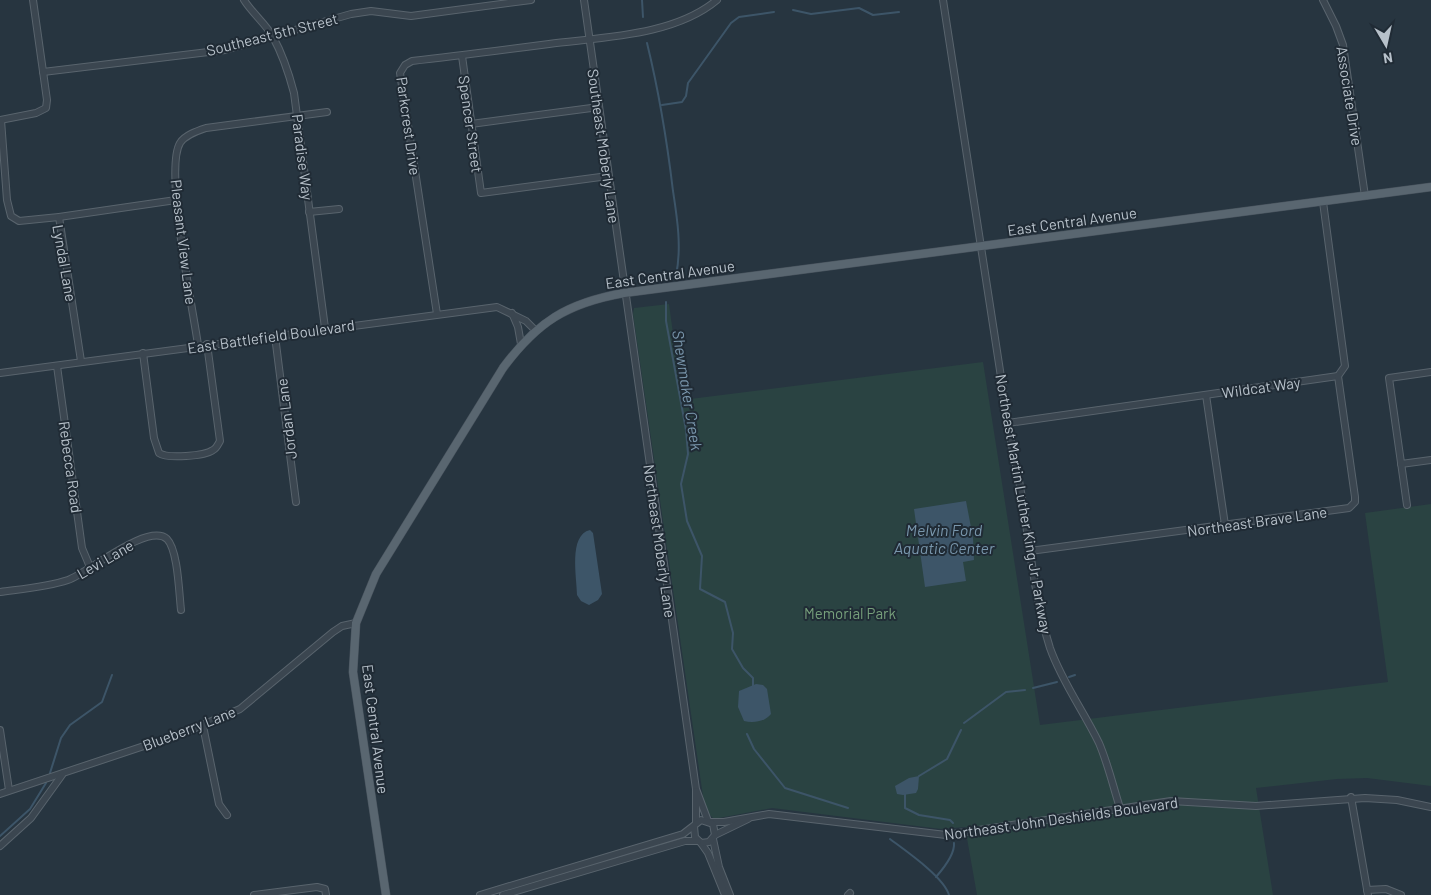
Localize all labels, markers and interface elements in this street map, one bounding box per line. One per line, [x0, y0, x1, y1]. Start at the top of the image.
street label: Southeast 5th Street [204, 9, 340, 59]
north arrow [1361, 20, 1411, 70]
street label: Associate Drive [1333, 45, 1367, 147]
text: N [1382, 49, 1394, 67]
street label: Southeast Moberly Lane [584, 68, 624, 224]
street label: Spencer Street [455, 74, 487, 174]
street label: Parkcrest Drive [393, 76, 425, 176]
street label: Paradise Way [289, 113, 317, 201]
street label: Pleasant View Lane [167, 178, 201, 306]
street label: East Central Avenue [1006, 203, 1138, 239]
street label: Lyndal Lane [49, 223, 81, 303]
street label: East Central Avenue [604, 256, 736, 292]
street label: East Battlefield Boulevard [186, 315, 356, 357]
water label: Shewmaker Creek [669, 328, 707, 452]
street label: Northeast Martin Luther King Jr Parkway [992, 373, 1056, 635]
street label: Wildcat Way [1220, 373, 1302, 401]
street label: Jordan Lane [272, 378, 300, 460]
street label: Rebecca Road [56, 420, 86, 514]
street label: Northeast Moberly Lane [640, 463, 680, 619]
street label: Northeast Brave Lane [1186, 502, 1328, 540]
water label: Melvin Ford Aquatic Center [894, 520, 996, 557]
street label: Levi Lane [73, 536, 137, 582]
park label: Memorial Park [804, 604, 897, 622]
street label: East Central Avenue [359, 663, 393, 795]
street label: Blueberry Lane [140, 702, 238, 754]
street label: Northeast John Deshields Boulevard [943, 793, 1179, 843]

